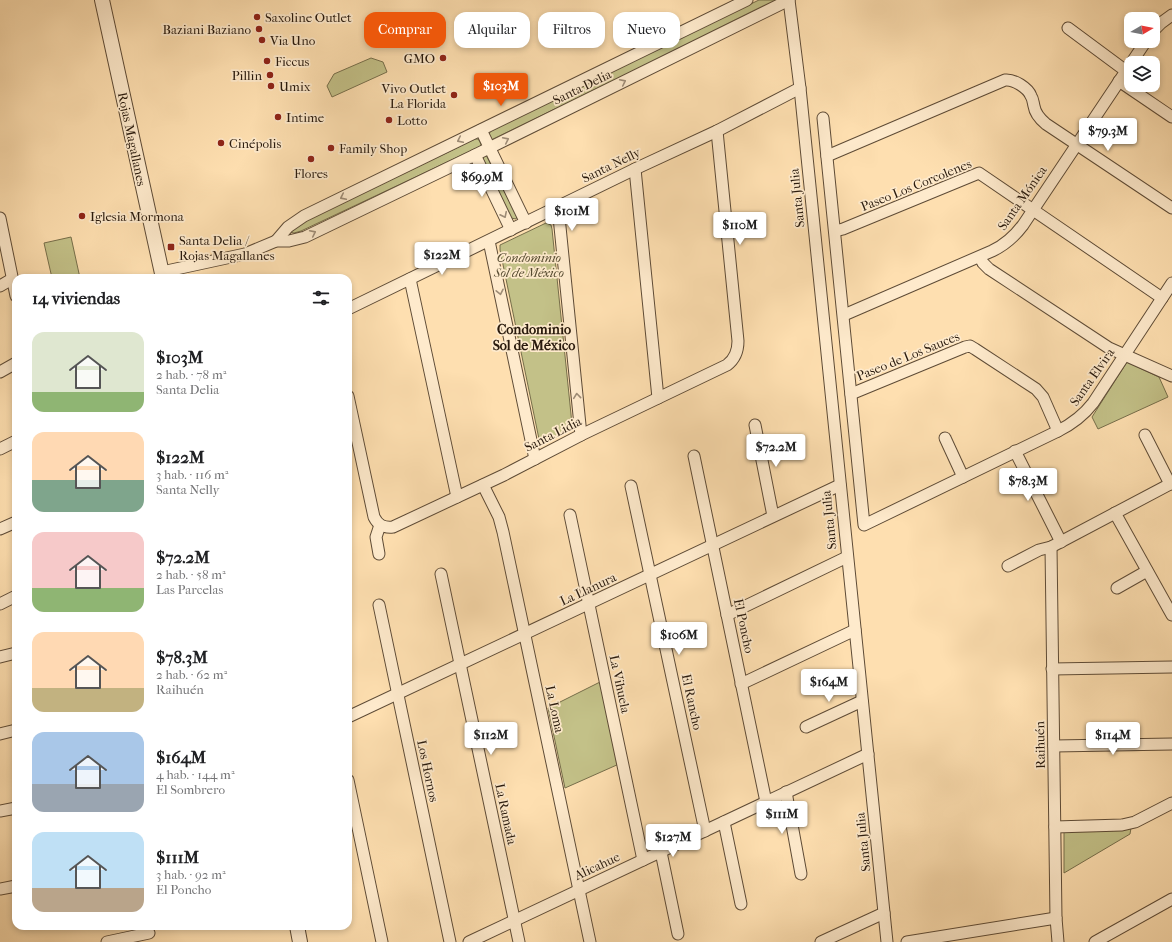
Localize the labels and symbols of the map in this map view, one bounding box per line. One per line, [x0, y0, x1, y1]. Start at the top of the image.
place label: Saxoline Outlet [265, 10, 352, 25]
marker: Saxoline Outlet [252, 12, 262, 22]
north arrow [1124, 12, 1160, 48]
place label: Baziani Baziano [163, 22, 251, 37]
marker: Baziani Baziano [254, 24, 264, 34]
place label: Via Uno [269, 33, 316, 48]
marker: Via Uno [257, 35, 267, 45]
place label: GMO [404, 51, 435, 66]
marker: GMO [438, 53, 448, 63]
place label: Ficcus [275, 54, 310, 69]
marker: Ficcus [262, 56, 272, 66]
street label: Santa Delia [550, 66, 615, 108]
place label: Pillin [232, 68, 262, 83]
marker: Pillin [265, 70, 275, 80]
pin: $103M [473, 73, 529, 107]
place label: Umix [279, 79, 311, 94]
one-way arrow [618, 79, 626, 87]
marker: Umix [266, 81, 276, 91]
place label: Vivo Outlet La Florida [381, 81, 447, 111]
marker: Vivo Outlet La Florida [449, 90, 459, 100]
street label: Rojas Magallanes [115, 91, 149, 187]
place label: Intime [286, 110, 325, 125]
marker: Intime [273, 112, 283, 122]
place label: Lotto [397, 113, 428, 128]
marker: Lotto [384, 115, 394, 125]
pin: $79.3M [1075, 118, 1141, 152]
one-way arrow [457, 135, 464, 143]
place label: Cinépolis [229, 136, 281, 151]
one-way arrow [502, 137, 509, 145]
marker: Cinépolis [216, 138, 226, 148]
place label: Family Shop [339, 141, 407, 156]
marker: Family Shop [326, 143, 336, 153]
street label: Santa Nelly [579, 144, 644, 186]
marker: Flores [306, 154, 316, 164]
street label: Paseo Los Corcolenes [858, 156, 974, 214]
street label: Santa Mónica [994, 162, 1050, 233]
pin: $69.9M [449, 164, 515, 198]
place label: Flores [294, 166, 328, 181]
street label: Santa Julia [786, 167, 808, 228]
one-way arrow [340, 192, 347, 200]
pin: $101M [544, 198, 600, 232]
place label: Iglesia Mormona [90, 209, 185, 224]
marker: Iglesia Mormona [77, 211, 87, 221]
one-way arrow [499, 211, 507, 219]
pin: $110M [712, 212, 768, 246]
one-way arrow [309, 230, 317, 238]
place label: Santa Delia / Rojas Magallanes [179, 233, 275, 263]
marker: Santa Delia / Rojas Magallanes [166, 242, 176, 252]
pin: $122M [414, 242, 470, 276]
park label: Condominio Sol de México [493, 250, 564, 280]
one-way arrow [495, 289, 503, 296]
district label: Condominio Sol de México [493, 321, 575, 354]
street label: Paseo de Los Sauces [854, 328, 962, 383]
street label: Santa Elvira [1067, 344, 1118, 409]
one-way arrow [573, 393, 582, 399]
street label: Santa Lidia [522, 413, 585, 455]
pin: $72.2M [743, 434, 809, 468]
pin: $78.3M [995, 468, 1061, 502]
street label: Santa Julia [818, 489, 840, 550]
street label: La Llanura [557, 569, 619, 609]
street label: El Poncho [731, 597, 757, 655]
pin: $106M [651, 622, 707, 656]
street label: La Vihuela [606, 653, 634, 716]
pin: $164M [801, 669, 857, 703]
street label: El Rancho [679, 673, 705, 732]
street label: La Loma [543, 684, 568, 735]
street label: Raihuén [1032, 720, 1048, 769]
pin: $112M [463, 722, 519, 756]
pin: $114M [1085, 722, 1141, 756]
street label: Los Hornos [414, 739, 442, 804]
street label: La Ramada [492, 782, 520, 847]
pin: $111M [754, 801, 810, 835]
street label: Santa Julia [852, 811, 874, 872]
pin: $127M [645, 824, 701, 858]
street label: Alicahue [571, 849, 623, 883]

